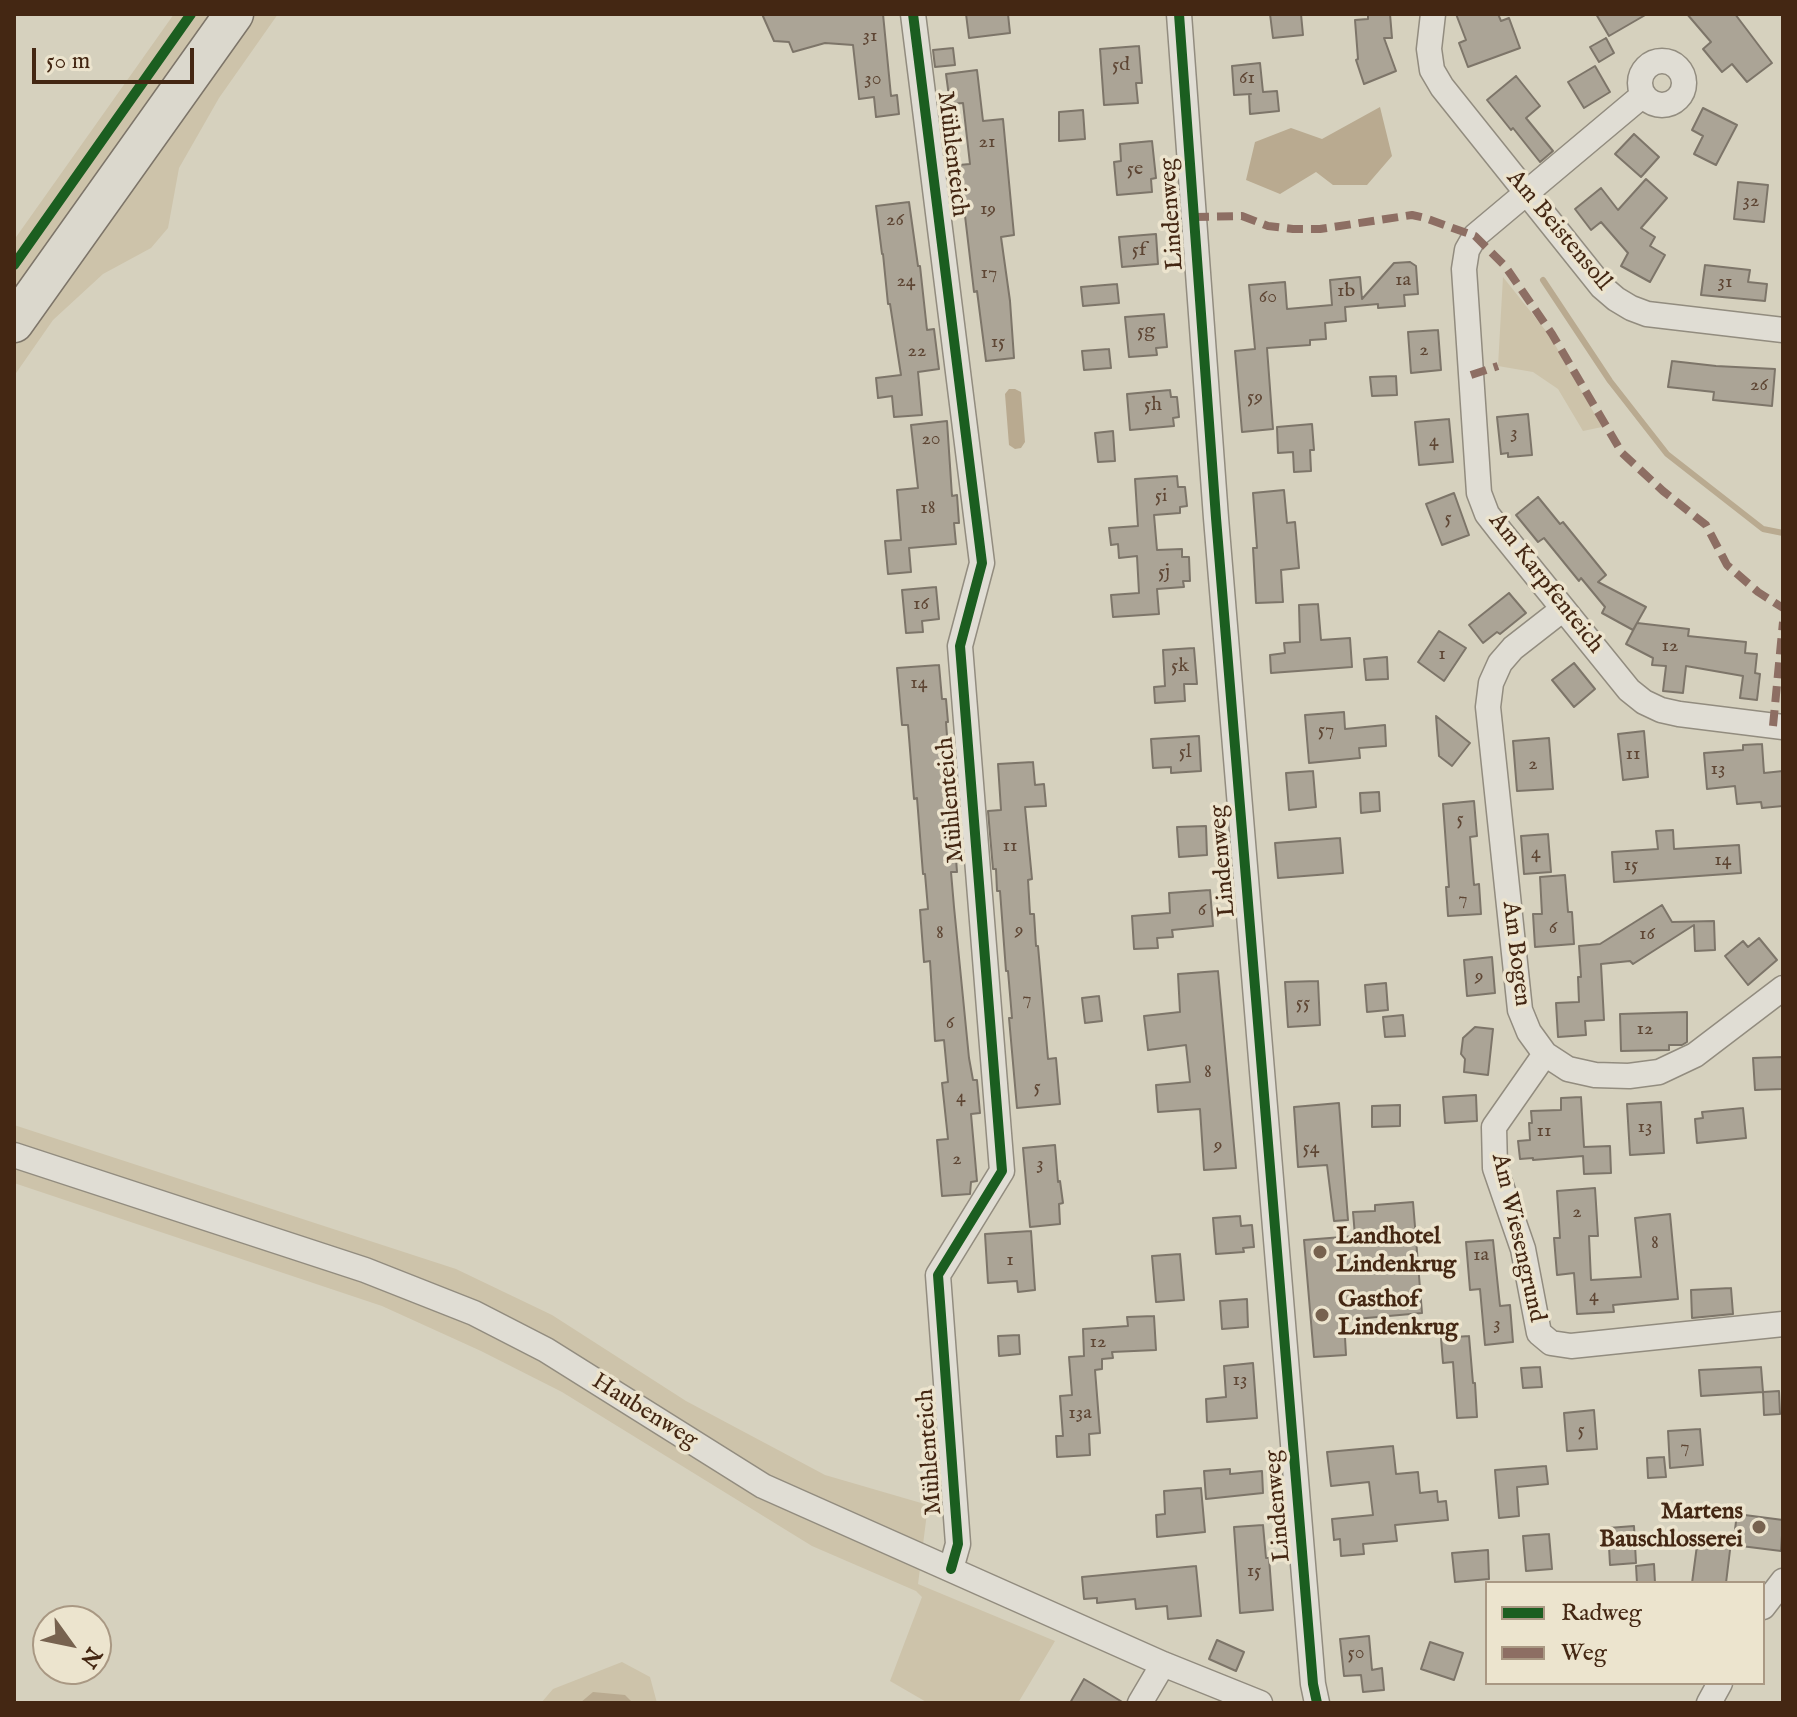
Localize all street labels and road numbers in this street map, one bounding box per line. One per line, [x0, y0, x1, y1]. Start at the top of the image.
street label: Mühlenteich [929, 90, 973, 218]
street label: Lindenweg [1155, 157, 1191, 271]
street label: Am Beistensoll [1499, 165, 1617, 297]
street label: Am Karpfenteich [1481, 508, 1609, 660]
street label: Mühlenteich [932, 736, 972, 864]
street label: Lindenweg [1205, 804, 1243, 918]
street label: Am Bogen [1494, 900, 1536, 1008]
street label: Am Wiesengrund [1484, 1151, 1550, 1325]
street label: Haubenweg [586, 1368, 702, 1456]
street label: Mühlenteich [912, 1388, 950, 1516]
street label: Lindenweg [1260, 1449, 1298, 1563]

